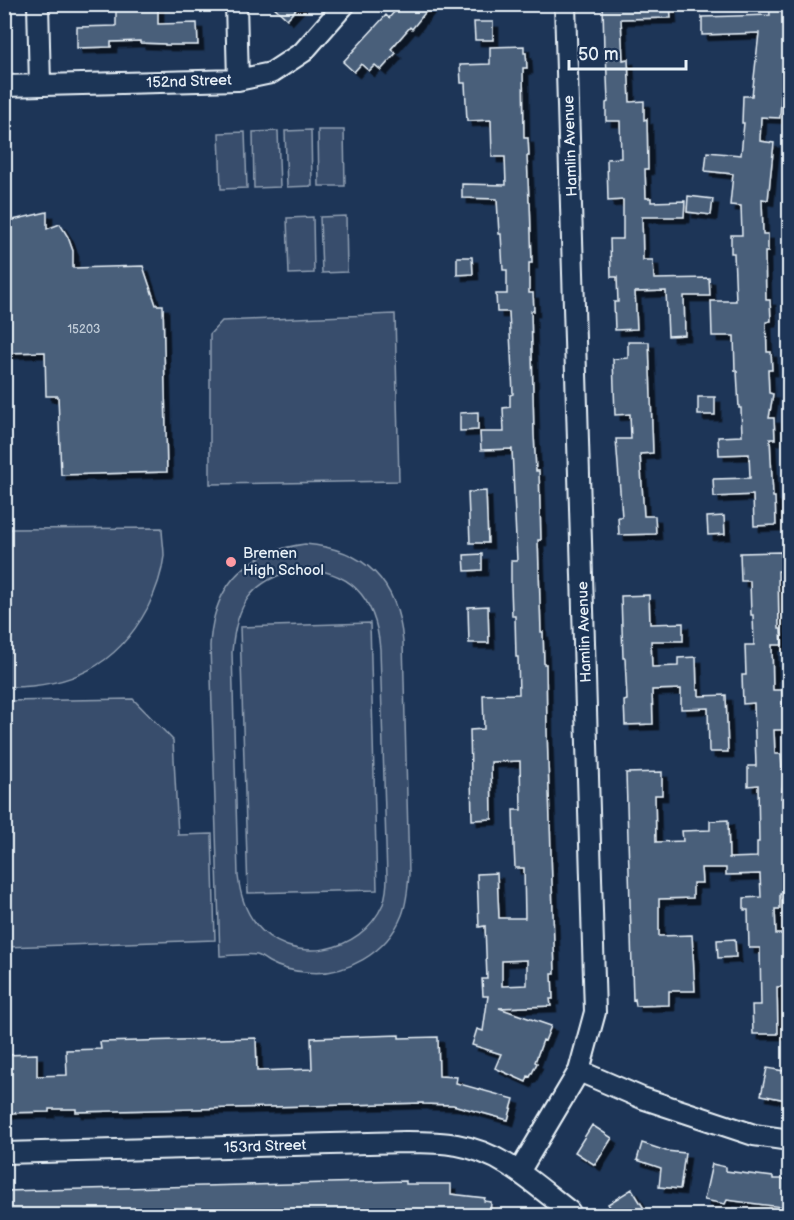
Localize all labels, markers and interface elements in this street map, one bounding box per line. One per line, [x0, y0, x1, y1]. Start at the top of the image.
scale bar [569, 33, 686, 71]
text: 50 m [578, 44, 619, 65]
street label: 152nd Street [146, 71, 232, 92]
street label: Hamlin Avenue [559, 95, 582, 197]
house number: 15203 [67, 322, 101, 337]
place label: Bremen High School [243, 544, 324, 580]
marker: Bremen High School [224, 555, 238, 569]
street label: Hamlin Avenue [573, 581, 596, 683]
street label: 153rd Street [224, 1136, 307, 1157]

